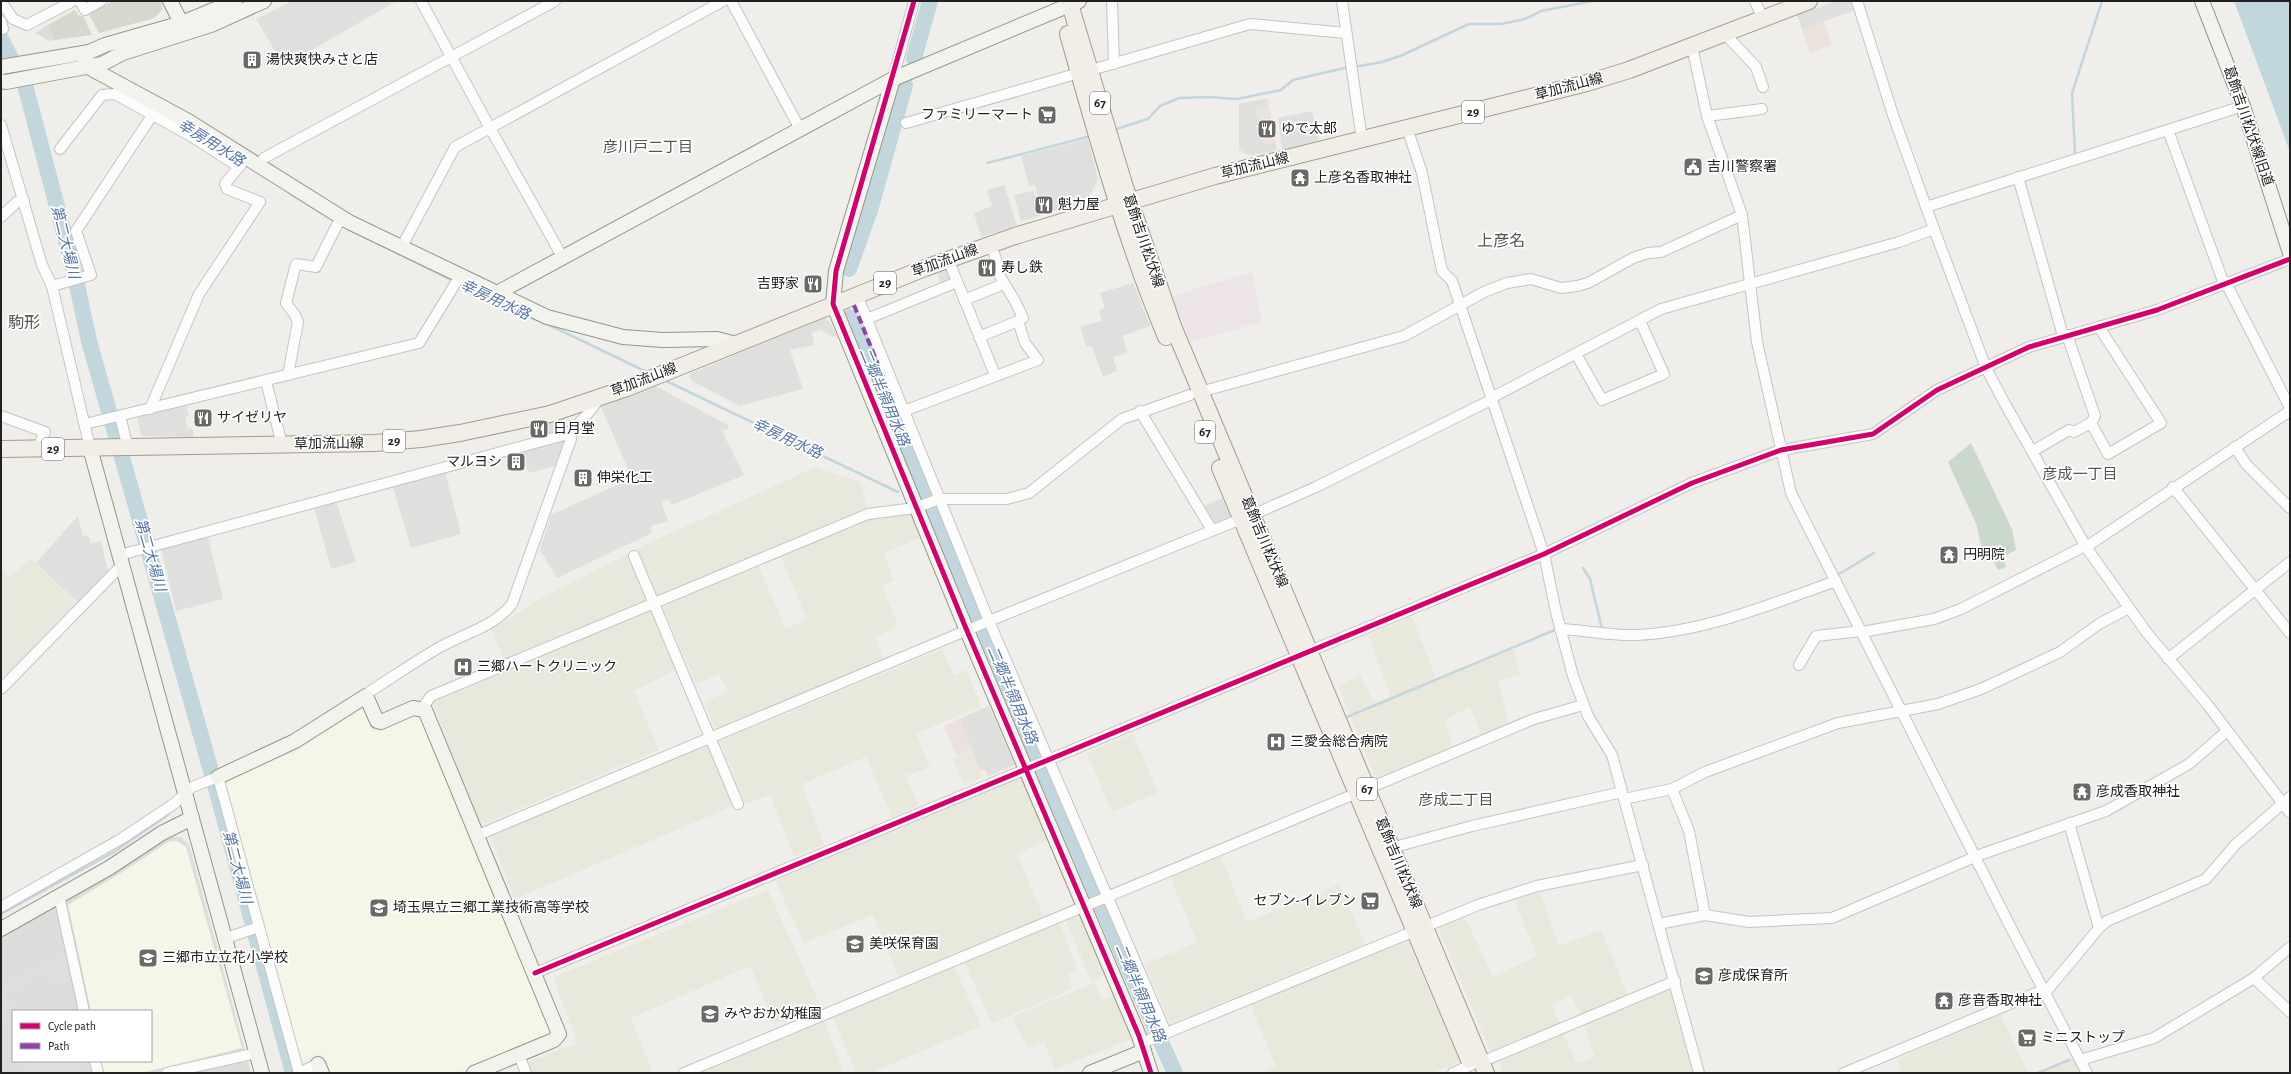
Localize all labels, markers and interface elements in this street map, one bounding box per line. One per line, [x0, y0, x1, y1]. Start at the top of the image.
building icon: 湯快爽快みさと店 [241, 49, 263, 71]
place label: 湯快爽快みさと店 [266, 52, 378, 67]
street label: 葛飾吉川松伏線旧道 [2221, 64, 2277, 188]
street label: 草加流山線 [1533, 70, 1605, 103]
road number: 67 [1090, 92, 1110, 114]
road number: 29 [1462, 101, 1484, 123]
supermarket icon: ファミリーマート [1036, 104, 1058, 126]
place label: ファミリーマート [921, 108, 1033, 122]
water label: 幸房用水路 [175, 116, 249, 170]
restaurant icon: ゆで太郎 [1256, 118, 1278, 140]
place label: ゆで太郎 [1281, 121, 1337, 136]
district label: 彦川戸二丁目 [603, 139, 693, 155]
street label: 草加流山線 [1219, 150, 1291, 181]
public building icon: 吉川警察署 [1682, 156, 1704, 178]
place label: 吉川警察署 [1707, 159, 1777, 174]
temple icon: 上彦名香取神社 [1289, 167, 1311, 189]
place label: 上彦名香取神社 [1314, 170, 1412, 185]
street label: 葛飾吉川松伏線 [1120, 192, 1167, 290]
restaurant icon: 魁力屋 [1033, 194, 1055, 216]
place label: 魁力屋 [1058, 196, 1100, 212]
water label: 第二大場川 [49, 204, 83, 282]
district label: 上彦名 [1477, 232, 1525, 249]
street label: 草加流山線 [909, 242, 980, 280]
restaurant icon: 寿し鉄 [976, 257, 998, 279]
place label: 寿し鉄 [1001, 260, 1043, 275]
road number: 29 [874, 272, 896, 294]
restaurant icon: 吉野家 [802, 273, 824, 295]
water label: 幸房用水路 [458, 276, 534, 323]
place label: 吉野家 [757, 276, 799, 291]
district label: 駒形 [8, 314, 40, 331]
water label: 二郷半領用水路 [857, 345, 913, 450]
street label: 草加流山線 [608, 360, 679, 399]
restaurant icon: サイゼリヤ [192, 407, 214, 429]
place label: サイゼリヤ [217, 410, 287, 425]
water label: 幸房用水路 [750, 415, 826, 462]
restaurant icon: 日月堂 [528, 418, 550, 440]
place label: 日月堂 [553, 421, 595, 436]
road number: 67 [1195, 421, 1215, 443]
road number: 29 [383, 430, 405, 452]
street label: 草加流山線 [294, 435, 364, 452]
road number: 29 [42, 438, 64, 460]
building icon: マルヨシ [505, 451, 527, 473]
place label: マルヨシ [446, 455, 502, 469]
district label: 彦成一丁目 [2042, 466, 2118, 482]
building icon: 伸栄化工 [572, 467, 594, 489]
place label: 伸栄化工 [597, 470, 653, 485]
street label: 葛飾吉川松伏線 [1238, 493, 1291, 590]
water label: 第二大場川 [132, 517, 169, 595]
temple icon: 円明院 [1938, 544, 1960, 566]
place label: 円明院 [1963, 547, 2005, 562]
water label: 二郷半領用水路 [985, 643, 1041, 748]
hospital icon: 三郷ハートクリニック [452, 656, 474, 678]
place label: 三郷ハートクリニック [477, 659, 617, 674]
hospital icon: 三愛会総合病院 [1265, 731, 1287, 753]
place label: 三愛会総合病院 [1290, 734, 1388, 749]
road number: 67 [1357, 778, 1377, 800]
temple icon: 彦成香取神社 [2071, 781, 2093, 803]
place label: 彦成香取神社 [2096, 784, 2180, 799]
district label: 彦成二丁目 [1418, 792, 1494, 808]
street label: 葛飾吉川松伏線 [1372, 814, 1425, 911]
water label: 第二大場川 [220, 829, 255, 907]
supermarket icon: セブン-イレブン [1359, 890, 1381, 912]
place label: セブン-イレブン [1254, 892, 1356, 908]
school or university icon: 埼玉県立三郷工業技術高等学校 [368, 897, 390, 919]
place label: 埼玉県立三郷工業技術高等学校 [393, 899, 589, 915]
school or university icon: 美咲保育園 [844, 933, 866, 955]
place label: 美咲保育園 [869, 936, 939, 951]
water label: 二郷半領用水路 [1113, 941, 1169, 1046]
school or university icon: 三郷市立立花小学校 [137, 947, 159, 969]
place label: 三郷市立立花小学校 [162, 950, 288, 965]
school or university icon: 彦成保育所 [1693, 965, 1715, 987]
place label: 彦成保育所 [1718, 968, 1788, 983]
temple icon: 彦音香取神社 [1933, 990, 1955, 1012]
place label: 彦音香取神社 [1958, 993, 2042, 1008]
school or university icon: みやおか幼稚園 [699, 1003, 721, 1025]
place label: みやおか幼稚園 [724, 1006, 822, 1021]
legend [12, 1010, 152, 1062]
text: Cycle path [48, 1020, 96, 1033]
supermarket icon: ミニストップ [2016, 1027, 2038, 1049]
place label: ミニストップ [2041, 1030, 2125, 1045]
text: Path [48, 1040, 70, 1052]

